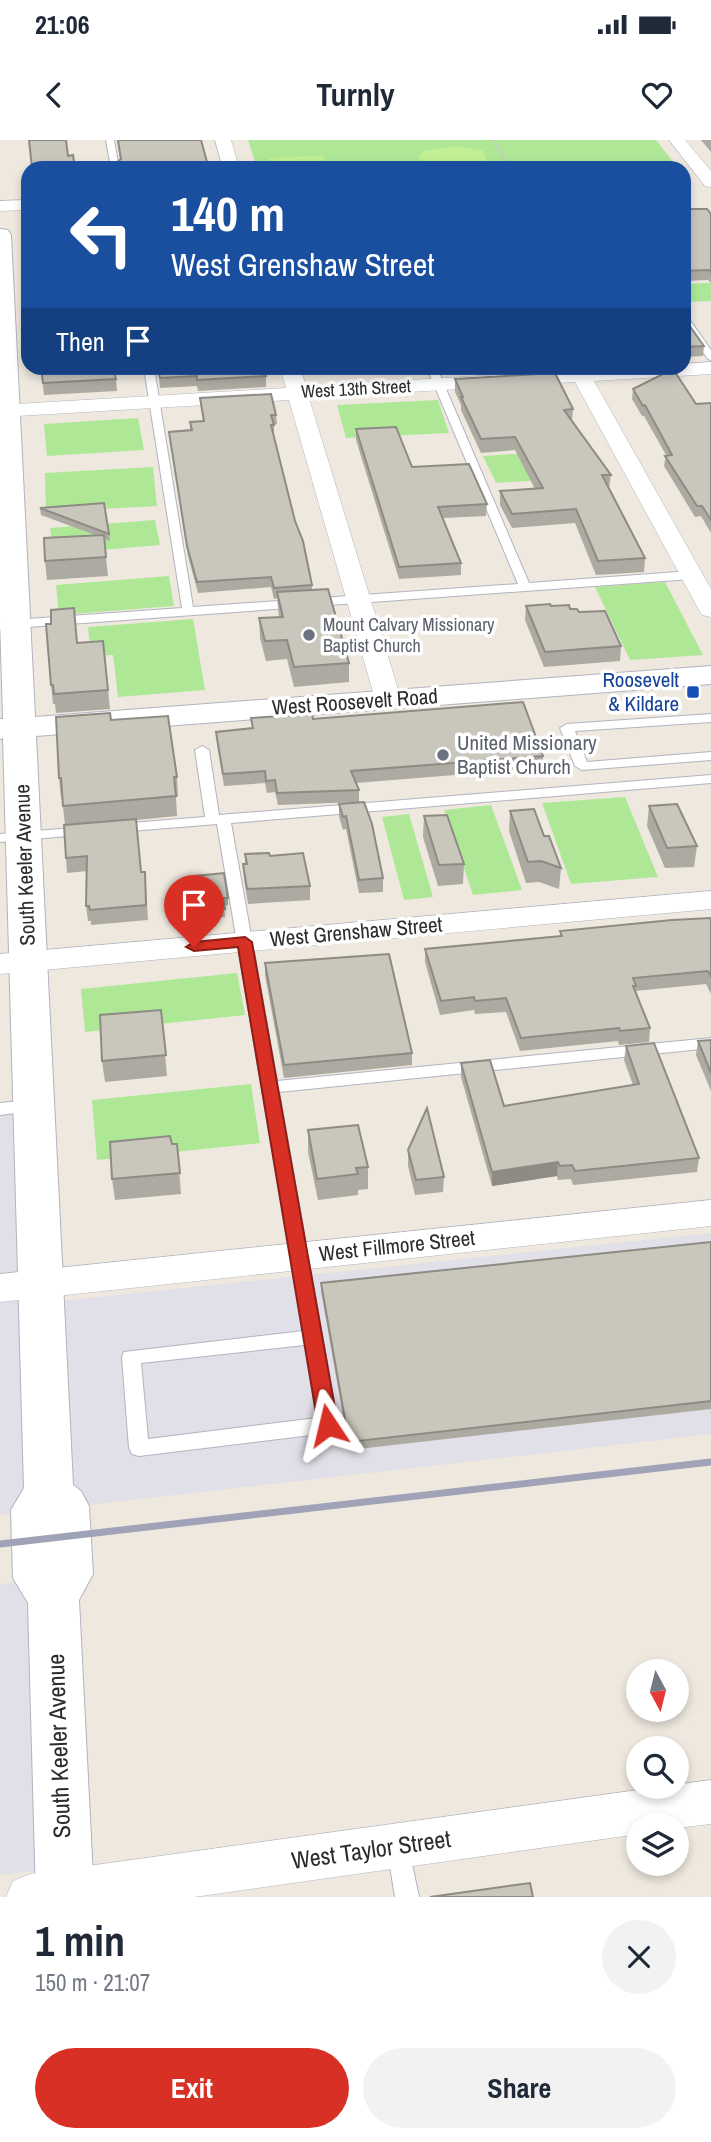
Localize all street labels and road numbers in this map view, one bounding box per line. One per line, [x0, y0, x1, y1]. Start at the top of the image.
street label: West 13th Street [301, 373, 411, 404]
street label: West Roosevelt Road [271, 681, 439, 722]
street label: South Keeler Avenue [7, 784, 42, 946]
street label: West Grenshaw Street [269, 910, 444, 953]
street label: West Fillmore Street [318, 1223, 477, 1268]
street label: South Keeler Avenue [39, 1653, 77, 1839]
street label: West Taylor Street [289, 1822, 453, 1876]

